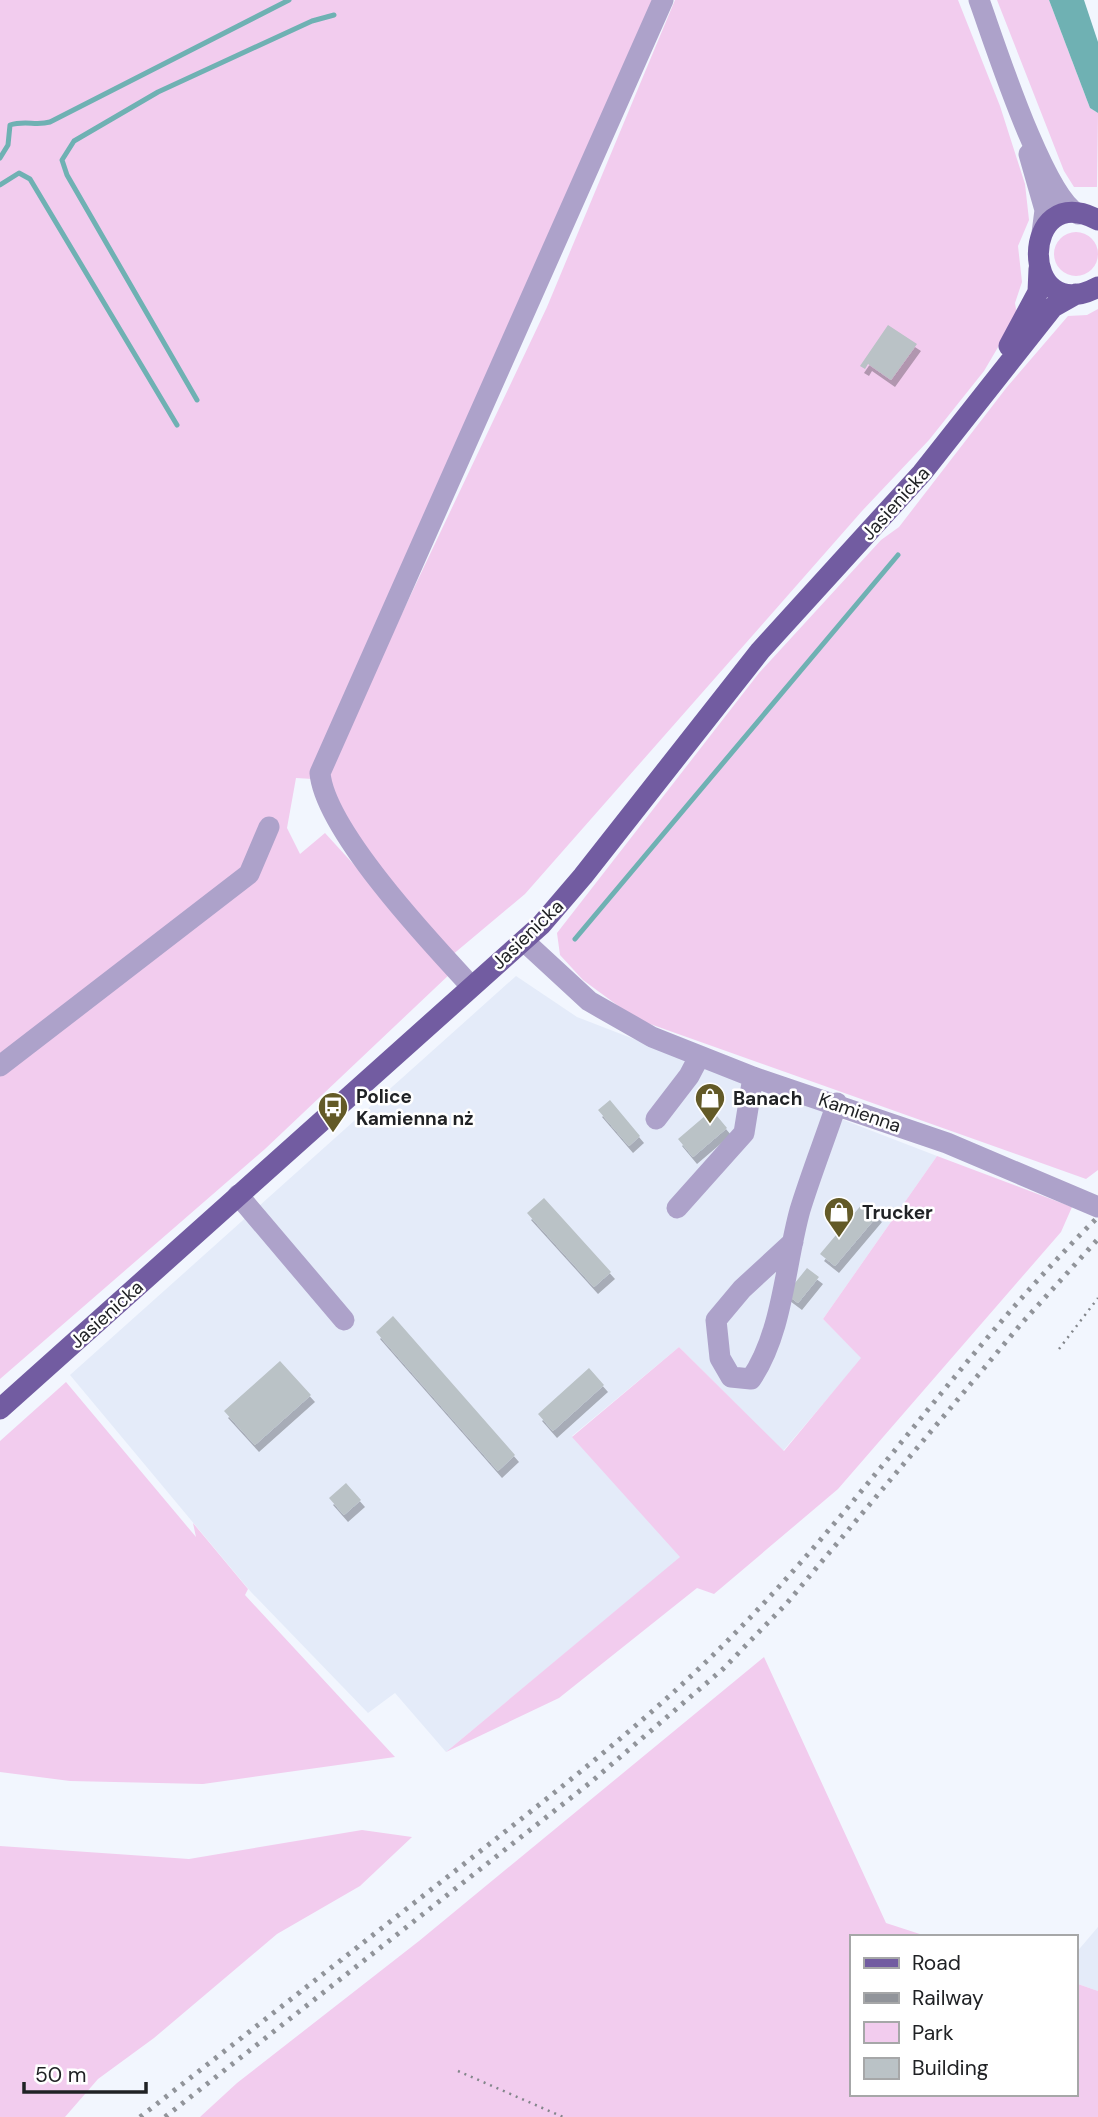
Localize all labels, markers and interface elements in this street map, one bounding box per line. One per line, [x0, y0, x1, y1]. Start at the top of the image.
street label: Jasienicka [856, 461, 935, 545]
street label: Jasienicka [486, 894, 569, 975]
shop icon: Banach [693, 1081, 727, 1125]
place label: Police Kamienna nż [356, 1084, 473, 1131]
place label: Banach [733, 1086, 802, 1111]
street label: Kamienna [815, 1087, 904, 1138]
bus stop icon: Police Kamienna nż [316, 1090, 350, 1134]
shop icon: Trucker [822, 1195, 856, 1239]
place label: Trucker [862, 1200, 933, 1225]
street label: Jasienicka [64, 1275, 148, 1354]
legend [850, 1935, 1077, 2096]
text: Road [912, 1949, 961, 1977]
text: Railway [912, 1984, 984, 2012]
text: Park [912, 2019, 954, 2047]
scale bar [24, 2050, 147, 2094]
text: Building [912, 2054, 989, 2082]
text: 50 m [35, 2061, 86, 2089]

